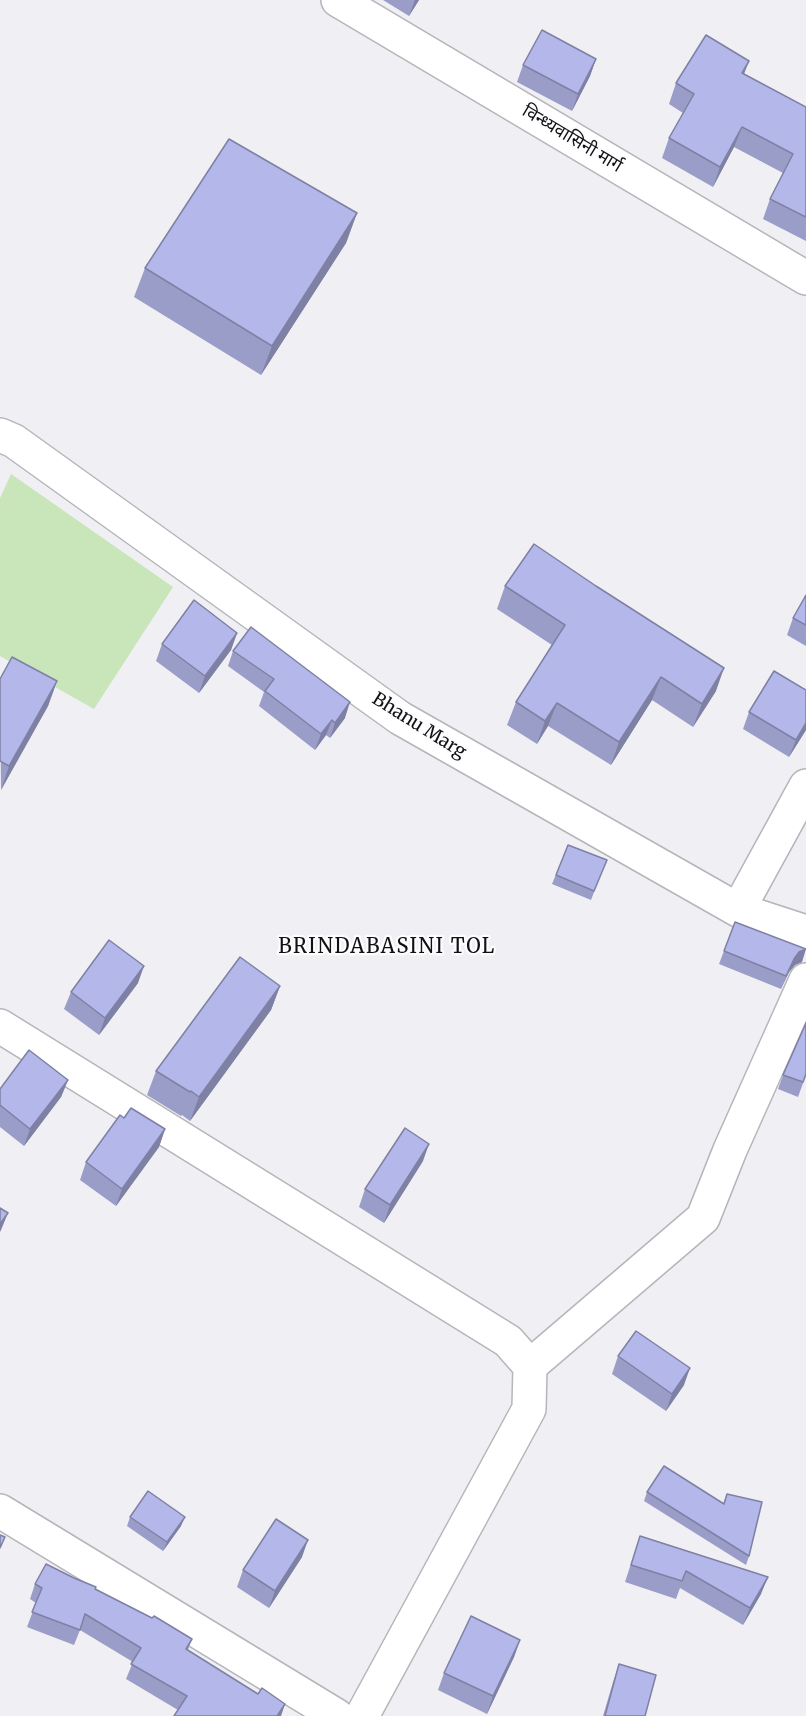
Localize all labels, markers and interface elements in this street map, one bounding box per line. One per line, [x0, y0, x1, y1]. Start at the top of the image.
street label: विन्ध्यवासिनी मार्ग [518, 101, 626, 177]
street label: Bhanu Marg [368, 689, 470, 763]
district label: BRINDABASINI TOL [278, 935, 496, 959]

